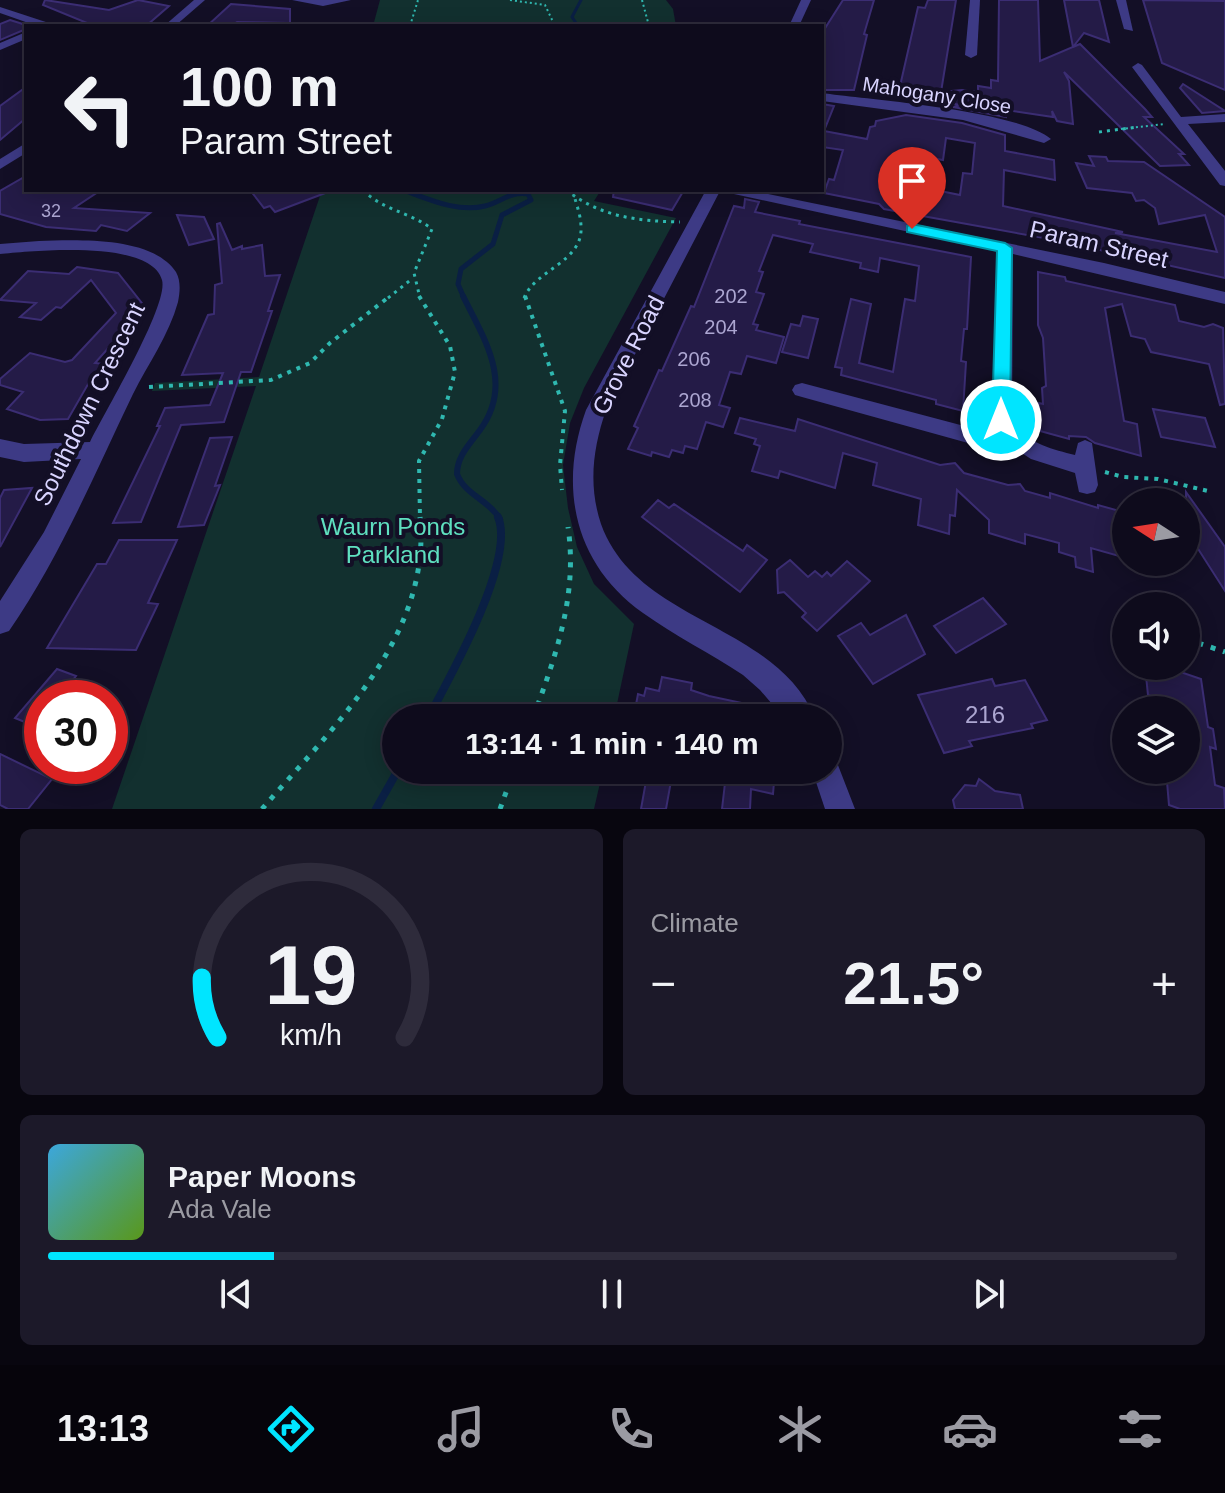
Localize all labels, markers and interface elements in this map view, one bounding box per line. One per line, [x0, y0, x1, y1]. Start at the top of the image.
text: 100 m [180, 55, 339, 118]
icon: left [48, 56, 152, 160]
street label: Mahogany Close [861, 72, 1013, 118]
text: Param Street [180, 121, 392, 162]
pin [878, 147, 946, 229]
icon: arrive [890, 159, 934, 203]
house number: 32 [41, 201, 61, 221]
street label: Param Street [1027, 215, 1171, 273]
house number: 202 [714, 285, 748, 307]
street label: Grove Road [587, 291, 669, 419]
street label: Southdown Crescent [28, 298, 150, 510]
house number: 204 [704, 316, 738, 338]
house number: 206 [677, 348, 711, 370]
position arrow [959, 378, 1043, 462]
house number: 208 [678, 389, 712, 411]
north arrow [1112, 488, 1200, 576]
map controls [1112, 488, 1200, 784]
park label: Waurn Ponds Parkland [321, 513, 465, 568]
button: sound [1112, 592, 1200, 680]
speed limit sign: 30 [24, 680, 128, 784]
button: layers [1112, 696, 1200, 784]
house number: 216 [965, 701, 1005, 728]
text: 13:14 · 1 min · 140 m [465, 727, 759, 760]
text: Climate [651, 908, 739, 938]
text: 19 [265, 929, 358, 1022]
text: 21.5° [843, 950, 984, 1017]
text: − [651, 959, 676, 1008]
text: + [1151, 959, 1177, 1008]
text: km/h [280, 1019, 342, 1051]
text: Paper Moons [168, 1160, 356, 1193]
text: Ada Vale [168, 1194, 272, 1224]
icon: previous [214, 1272, 258, 1316]
icon: pause [590, 1272, 634, 1316]
icon: next [967, 1272, 1011, 1316]
icon: directions [263, 1401, 319, 1457]
icon: music [433, 1401, 489, 1457]
icon: phone [603, 1401, 659, 1457]
icon: climate [772, 1401, 828, 1457]
icon: car [942, 1401, 998, 1457]
icon: filters [1112, 1401, 1168, 1457]
text: 13:13 [57, 1408, 149, 1449]

